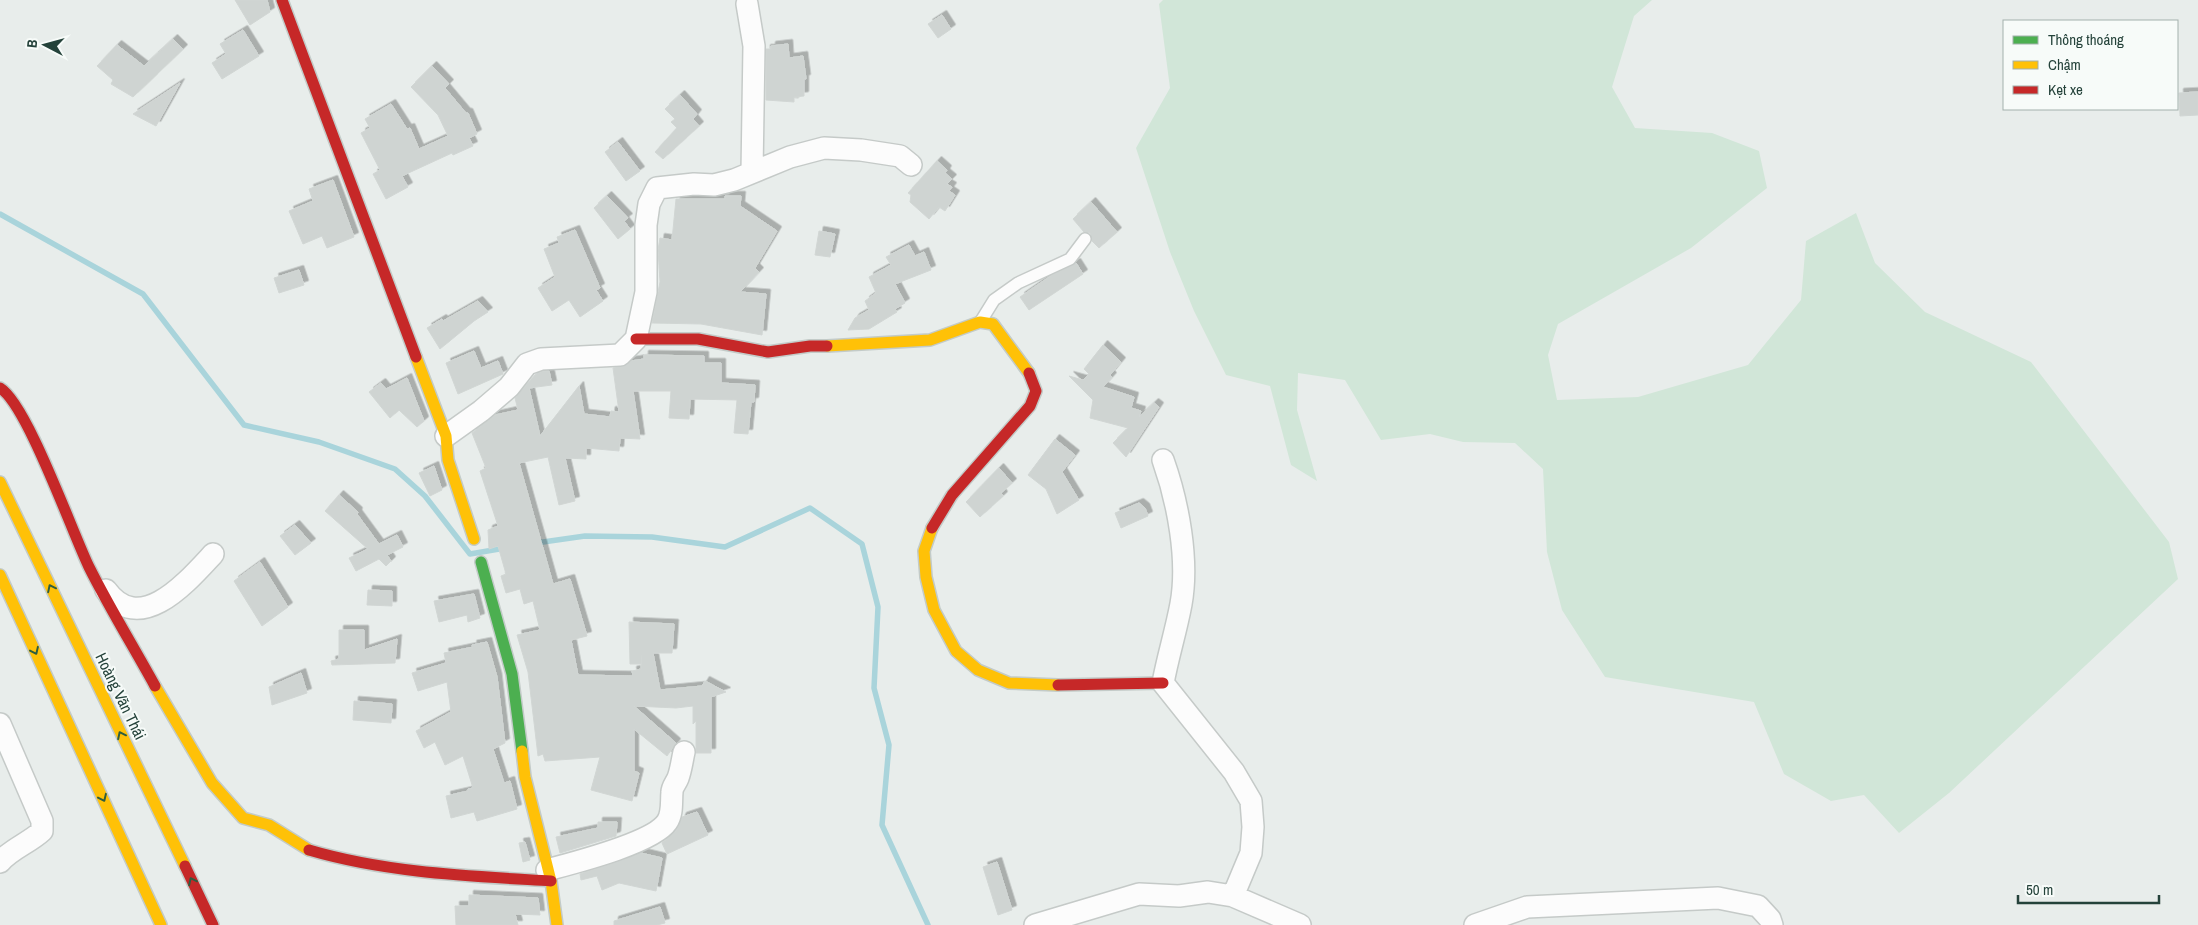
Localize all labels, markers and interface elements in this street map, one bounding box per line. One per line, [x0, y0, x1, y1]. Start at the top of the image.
north arrow [20, 20, 70, 70]
legend [2003, 20, 2178, 110]
text: Thông thoáng [2048, 29, 2124, 50]
text: B [23, 39, 41, 49]
text: Chậm [2048, 54, 2081, 75]
text: Kẹt xe [2048, 79, 2083, 100]
one-way arrow [47, 584, 57, 593]
one-way arrow [29, 646, 39, 655]
street label: Hoàng Văn Thái [90, 649, 152, 743]
one-way arrow [118, 731, 128, 740]
one-way arrow [96, 793, 107, 802]
scale bar [2018, 872, 2159, 904]
one-way arrow [188, 877, 198, 886]
text: 50 m [2026, 879, 2053, 900]

